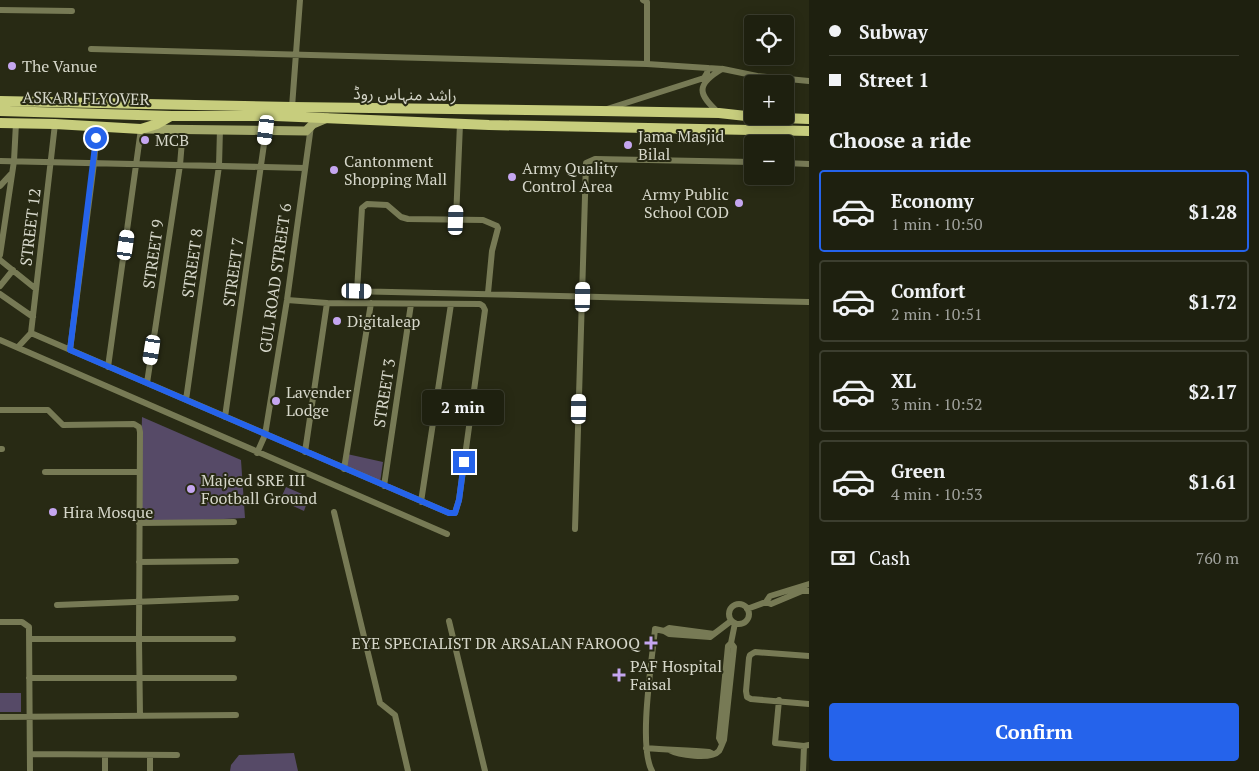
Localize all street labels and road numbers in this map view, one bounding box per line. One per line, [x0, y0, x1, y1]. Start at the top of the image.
street label: راشد منہاس روڈ [353, 82, 457, 106]
street label: ASKARI FLYOVER [22, 86, 151, 110]
street label: STREET 12 [14, 187, 46, 267]
street label: GUL ROAD STREET 6 [254, 201, 296, 354]
street label: STREET 9 [137, 218, 169, 290]
street label: STREET 8 [176, 227, 208, 299]
street label: STREET 7 [217, 236, 249, 308]
street label: STREET 3 [368, 357, 400, 429]

